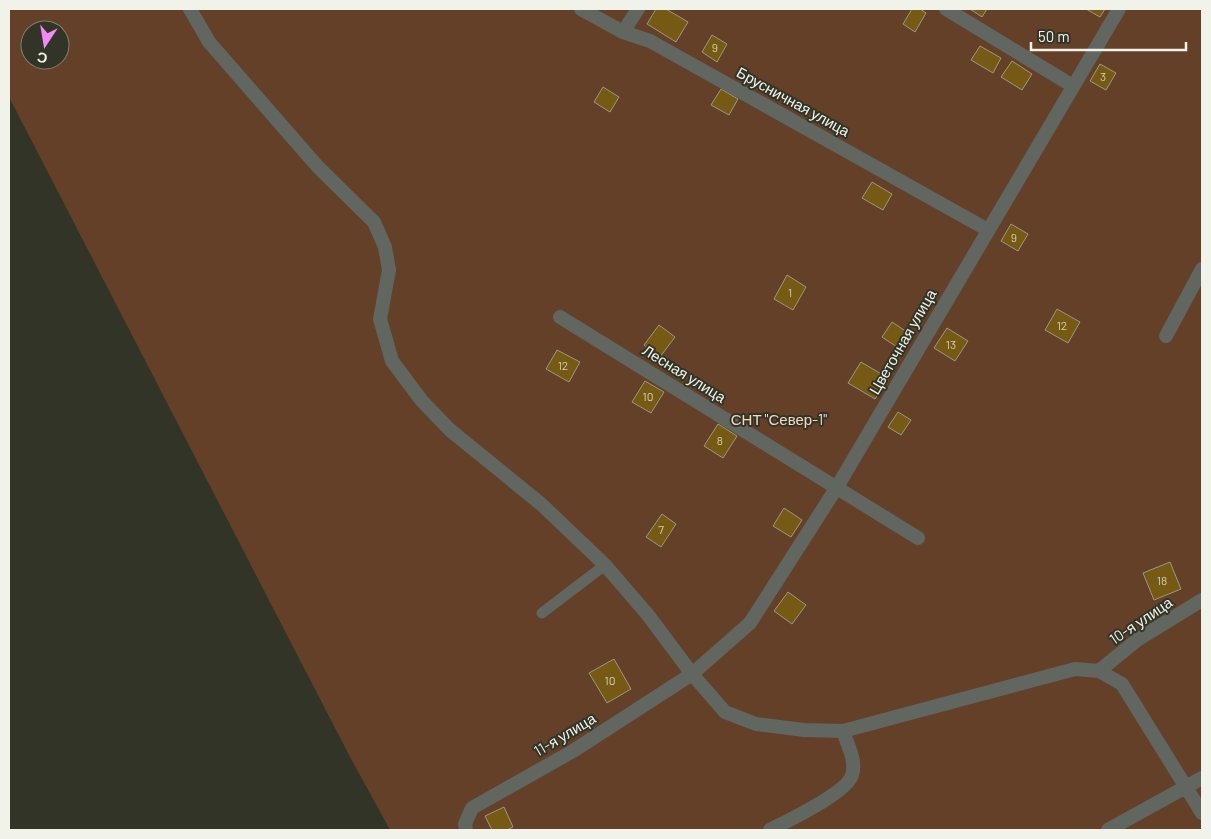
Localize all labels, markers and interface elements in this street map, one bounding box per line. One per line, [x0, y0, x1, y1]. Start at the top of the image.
north arrow [20, 20, 70, 70]
scale bar [1031, 20, 1186, 52]
text: 50 m [1038, 27, 1070, 45]
house number: 9 [712, 40, 718, 54]
text: С [35, 49, 49, 68]
street label: Брусничная улица [734, 63, 854, 140]
house number: 3 [1100, 69, 1106, 83]
house number: 9 [1011, 230, 1017, 244]
house number: 1 [788, 285, 792, 299]
street label: Цветочная улица [865, 285, 940, 397]
house number: 12 [1057, 318, 1067, 332]
house number: 13 [946, 337, 956, 351]
street label: Лесная улица [640, 340, 730, 406]
house number: 12 [558, 358, 568, 372]
house number: 10 [643, 389, 653, 403]
park label: СНТ "Север-1" [731, 410, 827, 428]
house number: 8 [717, 433, 723, 447]
house number: 7 [658, 522, 664, 536]
house number: 18 [1157, 573, 1167, 587]
street label: 10-я улица [1106, 592, 1176, 648]
house number: 10 [605, 673, 615, 687]
street label: 11-я улица [530, 708, 599, 760]

